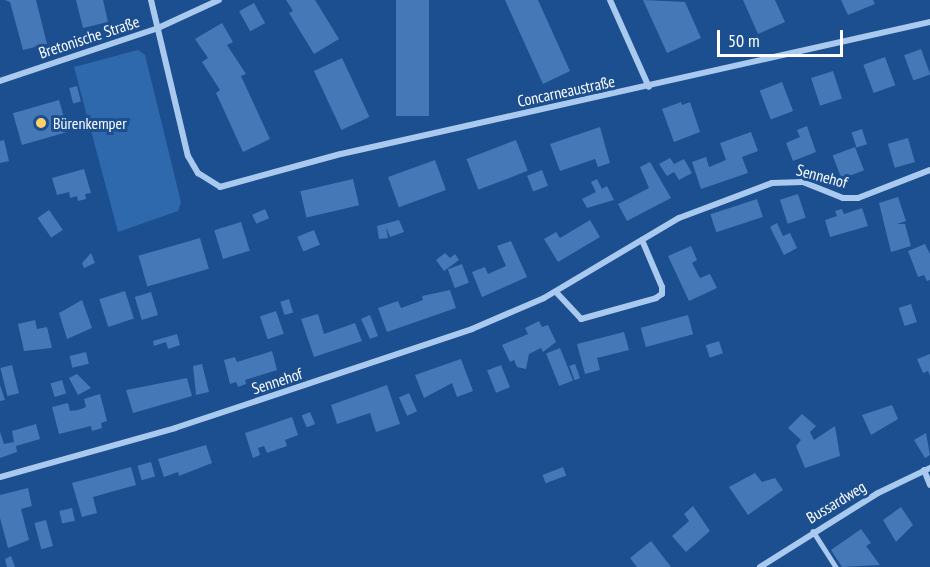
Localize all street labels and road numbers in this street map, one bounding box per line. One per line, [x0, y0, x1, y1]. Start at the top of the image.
street label: Bretonische Straße [36, 12, 142, 62]
street label: Concarneaustraße [515, 71, 617, 111]
street label: Sennehof [794, 160, 850, 192]
street label: Sennehof [249, 364, 305, 398]
street label: Bussardweg [803, 477, 869, 527]

